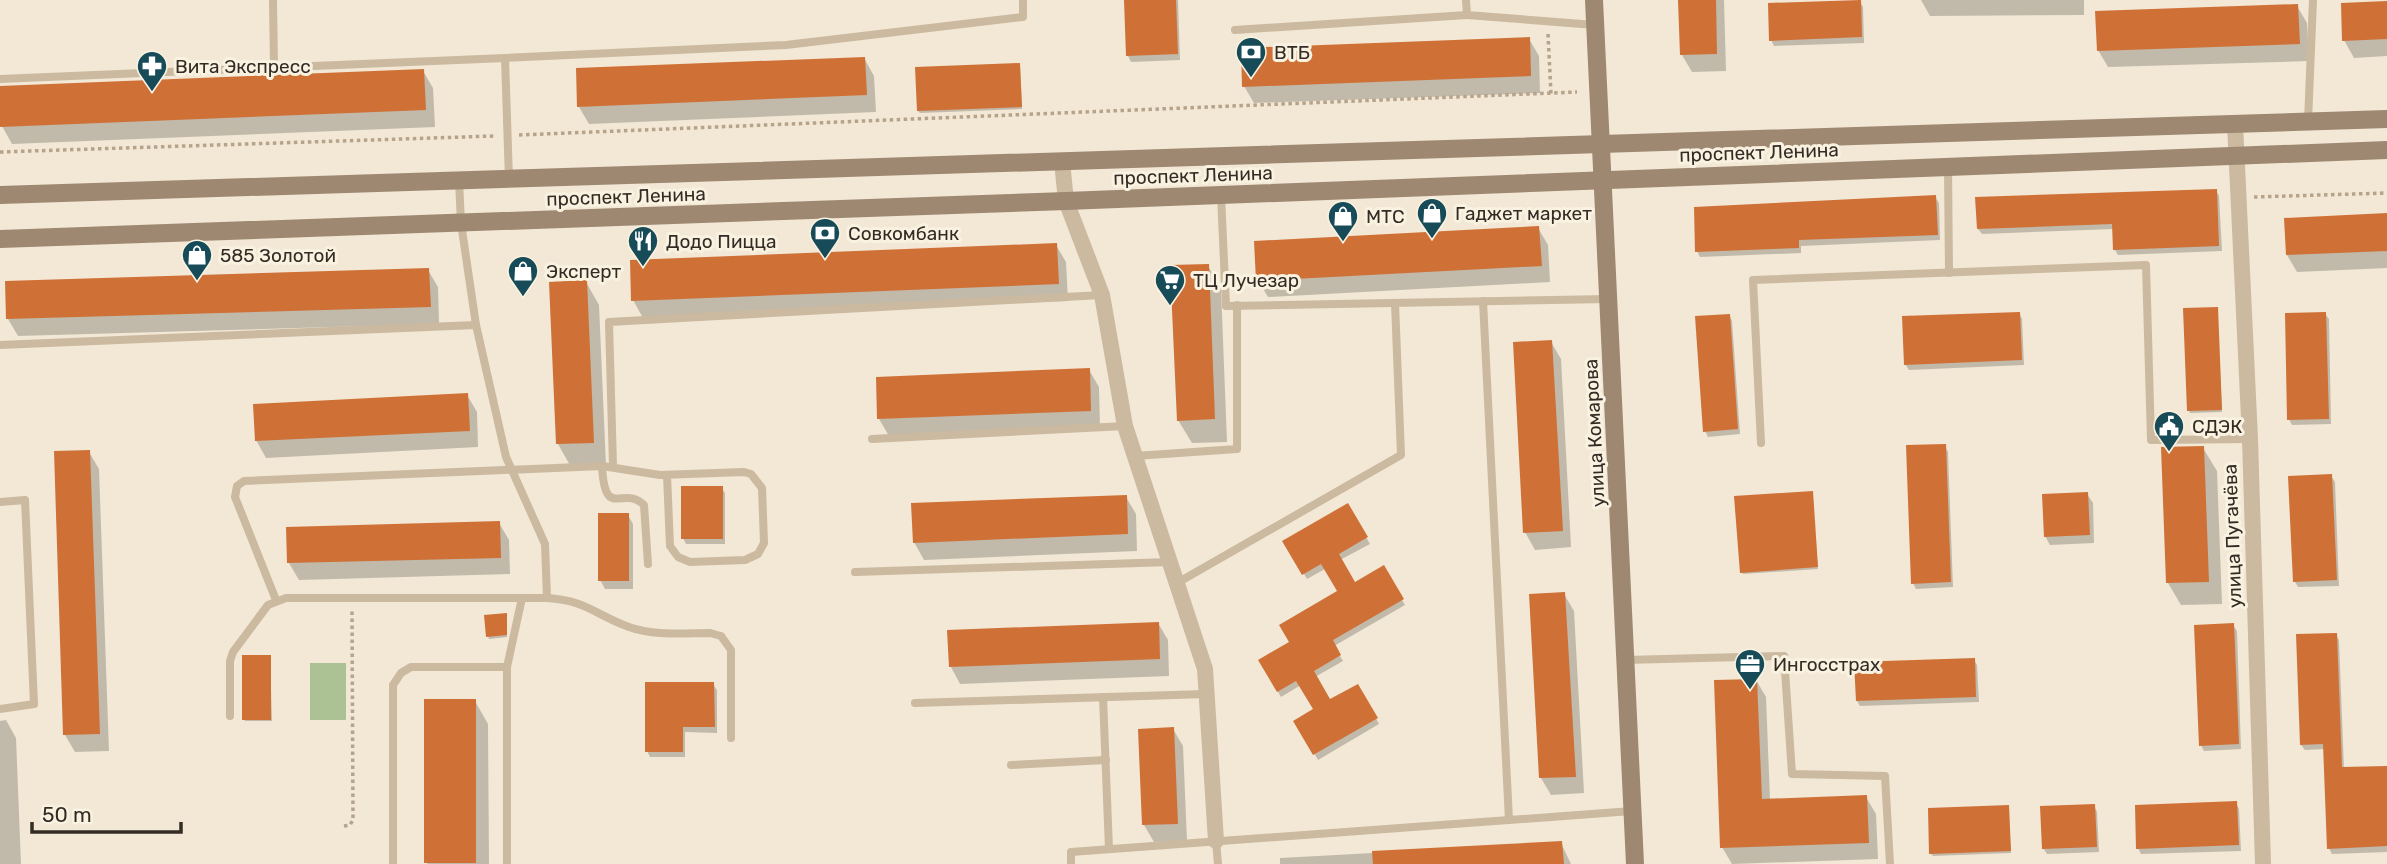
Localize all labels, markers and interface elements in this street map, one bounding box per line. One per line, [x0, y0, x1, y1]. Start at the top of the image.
bank icon: ВТБ [1234, 35, 1268, 79]
place label: ВТБ [1274, 41, 1310, 64]
pharmacy icon: Вита Экспресс [135, 49, 169, 93]
place label: Вита Экспресс [175, 55, 311, 78]
street label: проспект Ленина [1679, 138, 1839, 167]
street label: проспект Ленина [1113, 161, 1273, 190]
street label: проспект Ленина [546, 182, 706, 211]
shop icon: Гаджет маркет [1415, 196, 1449, 240]
shop icon: МТС [1326, 199, 1360, 243]
place label: Гаджет маркет [1455, 202, 1592, 225]
place label: МТС [1366, 205, 1405, 228]
bank icon: Совкомбанк [808, 216, 842, 260]
place label: Совкомбанк [848, 222, 959, 245]
restaurant icon: Додо Пицца [626, 224, 660, 268]
place label: Додо Пицца [666, 230, 776, 253]
shop icon: 585 Золотой [180, 238, 214, 282]
place label: 585 Золотой [220, 244, 336, 267]
shop icon: Эксперт [506, 254, 540, 298]
place label: Эксперт [546, 260, 622, 283]
supermarket icon: ТЦ Лучезар [1153, 263, 1187, 307]
place label: ТЦ Лучезар [1193, 269, 1299, 292]
street label: улица Комарова [1579, 358, 1610, 508]
public building icon: СДЭК [2152, 409, 2186, 453]
place label: СДЭК [2192, 415, 2242, 438]
street label: улица Пугачёва [2218, 464, 2247, 608]
office icon: Ингосстрах [1733, 647, 1767, 691]
place label: Ингосстрах [1773, 653, 1880, 676]
scale bar [32, 790, 180, 834]
text: 50 m [42, 802, 92, 827]

